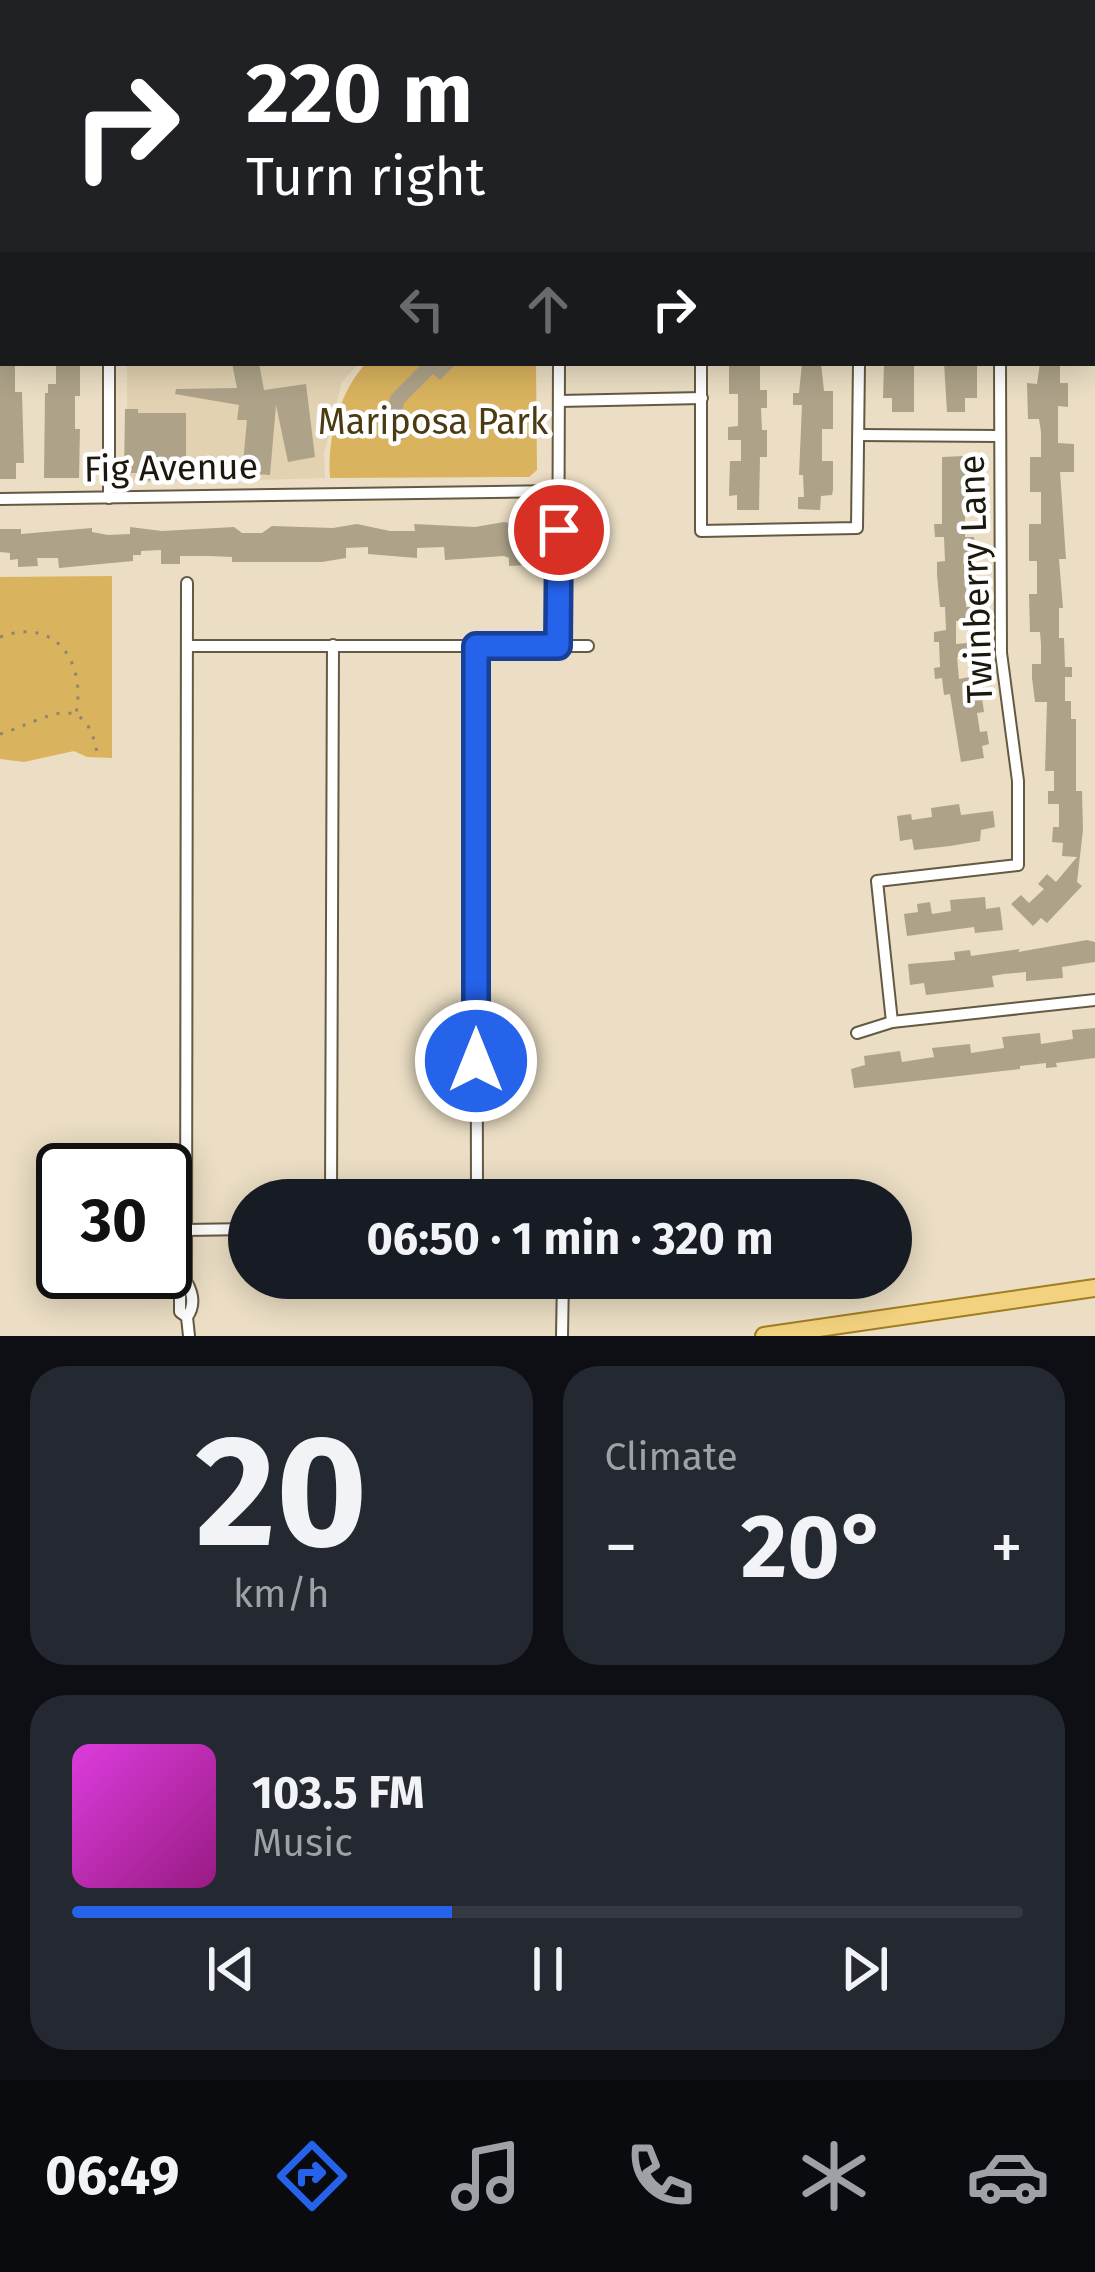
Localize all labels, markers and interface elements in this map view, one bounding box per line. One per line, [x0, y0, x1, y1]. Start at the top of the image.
text: 220 m [246, 43, 473, 144]
icon: right [48, 48, 204, 204]
text: Turn right [246, 145, 485, 209]
icon: left [389, 276, 455, 342]
icon: ahead [515, 276, 581, 342]
icon: right [641, 276, 707, 342]
park label: Mariposa Park [318, 400, 549, 444]
street label: Fig Avenue [83, 444, 259, 492]
street label: Twinberry Lane [950, 454, 1002, 704]
pin [508, 479, 610, 581]
icon: arrive [526, 497, 592, 563]
position arrow [413, 998, 539, 1124]
speed limit sign: 30 [36, 1143, 192, 1299]
text: 06:50 · 1 min · 320 m [366, 1212, 774, 1266]
text: 20 [195, 1399, 367, 1586]
text: Climate [605, 1434, 738, 1480]
text: 20° [741, 1493, 887, 1601]
text: − [605, 1508, 638, 1587]
text: + [990, 1508, 1023, 1587]
text: km/h [233, 1571, 330, 1617]
text: 103.5 FM [252, 1766, 424, 1820]
text: Music [252, 1820, 353, 1866]
icon: previous [198, 1936, 264, 2002]
icon: pause [515, 1936, 581, 2002]
icon: next [832, 1936, 898, 2002]
icon: directions [270, 2134, 354, 2218]
icon: music [444, 2134, 528, 2218]
icon: phone [618, 2134, 702, 2218]
icon: climate [792, 2134, 876, 2218]
icon: car [966, 2134, 1050, 2218]
text: 06:49 [45, 2144, 179, 2208]

